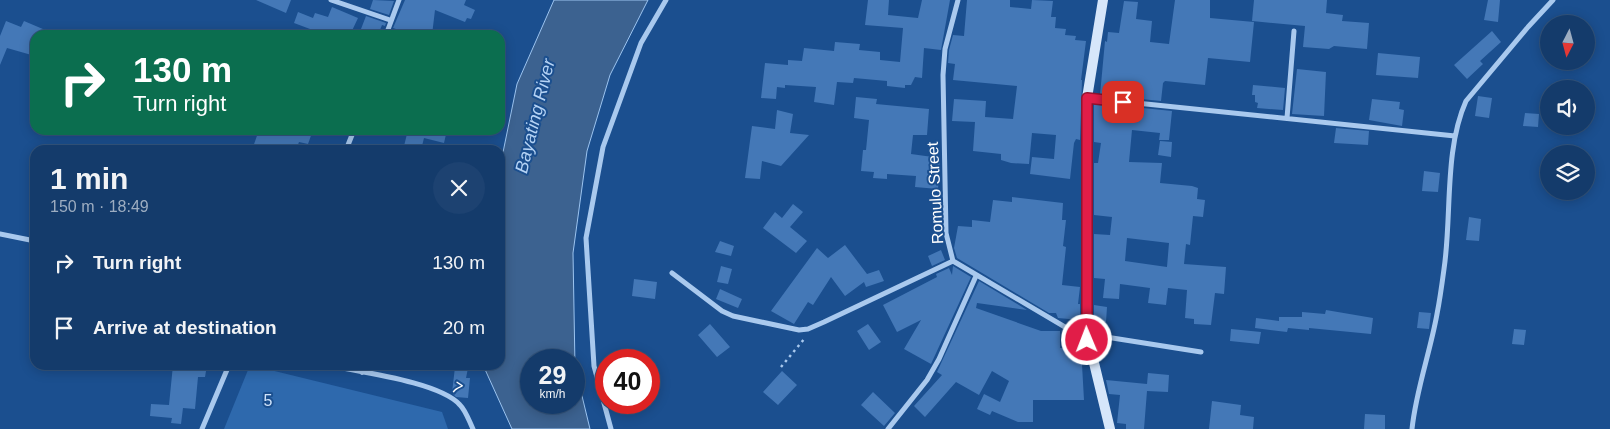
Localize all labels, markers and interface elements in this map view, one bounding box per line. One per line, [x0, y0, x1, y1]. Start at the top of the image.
north arrow [1540, 15, 1595, 70]
map controls [1540, 15, 1595, 200]
icon: right [50, 50, 115, 115]
text: 130 m [133, 50, 232, 89]
water label: Bayating River [511, 56, 559, 175]
button: sound [1540, 80, 1595, 135]
pin [1102, 81, 1144, 123]
icon: arrive [1109, 88, 1137, 116]
text: Turn right [133, 91, 226, 116]
street label: Romulo Street [924, 141, 946, 245]
button: layers [1540, 145, 1595, 200]
text: 1 min [50, 162, 128, 195]
button: close [433, 162, 485, 214]
text: 150 m · 18:49 [50, 198, 149, 215]
icon: right [50, 249, 78, 277]
text: Turn right [93, 252, 181, 273]
text: 130 m [432, 252, 485, 273]
position arrow [1060, 313, 1112, 365]
icon: arrive [50, 314, 78, 342]
text: Arrive at destination [93, 317, 277, 338]
text: 20 m [443, 317, 485, 338]
speed limit sign: 40 [595, 349, 660, 414]
text: 29 [539, 361, 566, 389]
street label: 7 [449, 378, 465, 398]
text: km/h [539, 387, 566, 401]
park label: 5 [264, 392, 273, 409]

